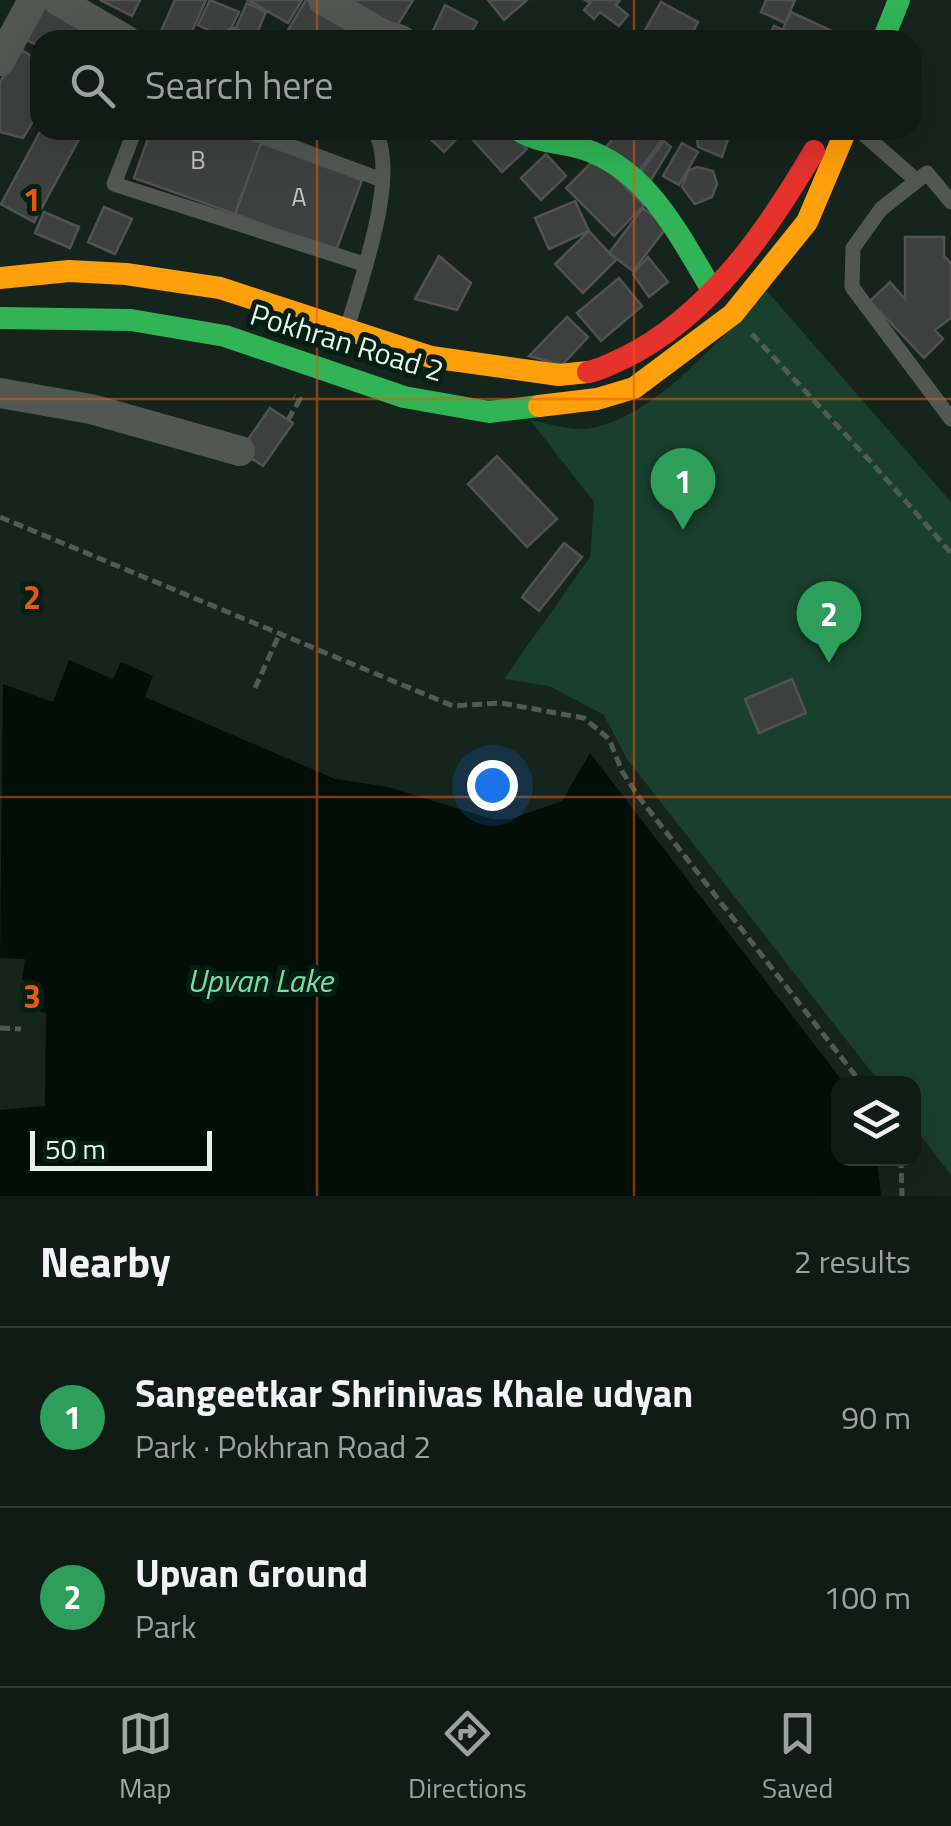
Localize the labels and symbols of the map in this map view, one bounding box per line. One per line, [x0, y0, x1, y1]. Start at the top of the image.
house number: B [190, 141, 206, 179]
text: 1 [23, 175, 41, 223]
house number: A [292, 178, 307, 216]
street label: Pokhran Road 2 [245, 291, 450, 393]
pin: 1 [650, 448, 716, 530]
text: 2 [23, 573, 41, 621]
pin: 2 [796, 580, 862, 663]
your location [467, 760, 518, 811]
water label: Upvan Lake [187, 956, 335, 1004]
text: 3 [23, 972, 41, 1020]
scale bar [30, 1126, 212, 1170]

